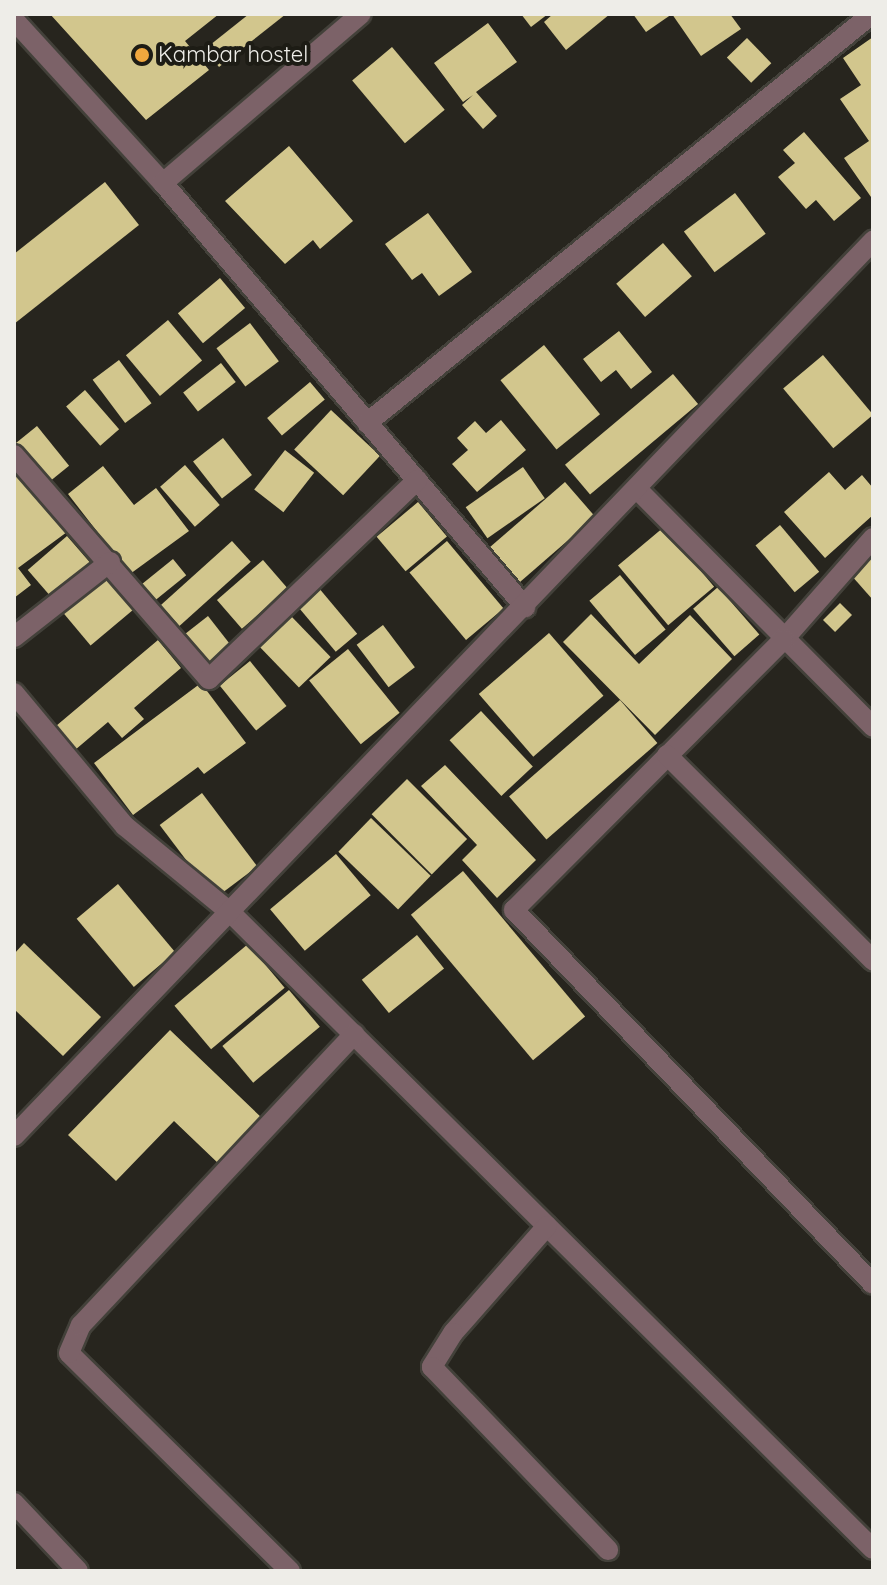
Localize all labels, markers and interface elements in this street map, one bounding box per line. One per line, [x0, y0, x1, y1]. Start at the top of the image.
place label: Kambar hostel [158, 42, 308, 68]
marker: Kambar hostel [133, 46, 151, 64]

